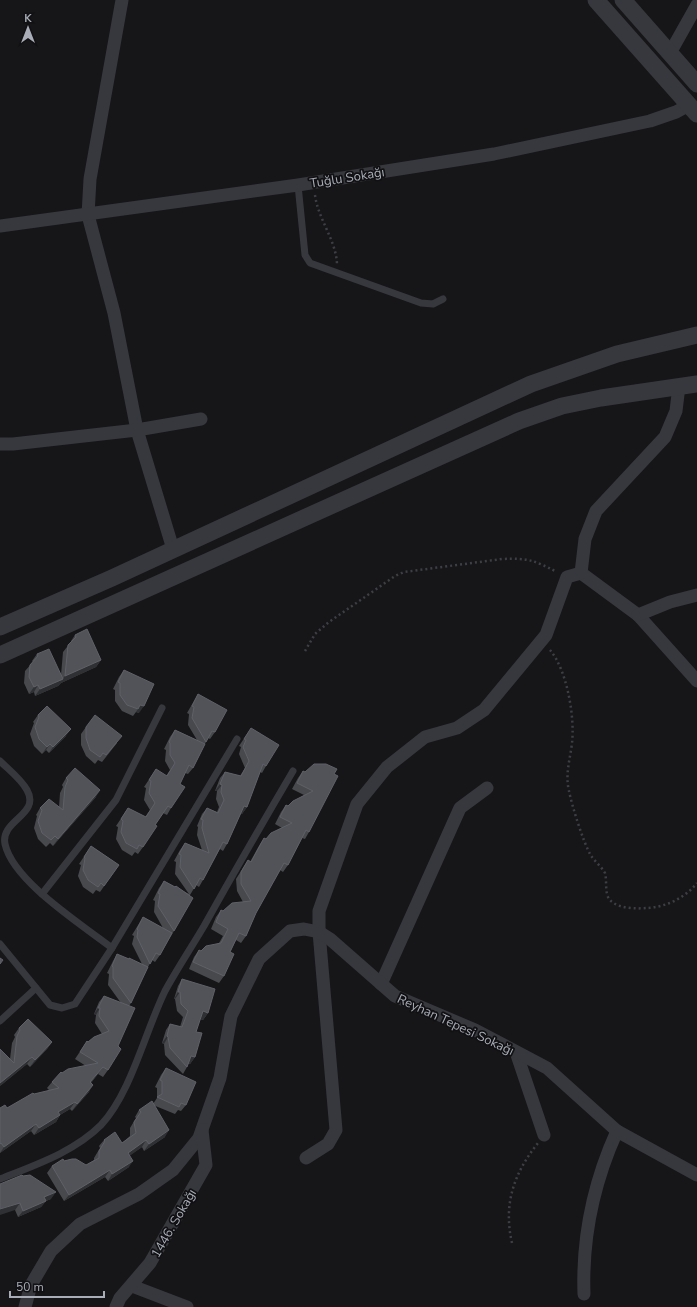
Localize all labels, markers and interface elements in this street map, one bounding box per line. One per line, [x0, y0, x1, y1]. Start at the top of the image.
north arrow [8, 8, 48, 48]
text: K [24, 11, 32, 26]
street label: Tuğlu Sokağı [308, 163, 386, 193]
street label: Reyhan Tepesi Sokağı [394, 990, 517, 1060]
street label: 1446. Sokağı [147, 1186, 201, 1261]
scale bar [10, 1273, 104, 1299]
text: 50 m [16, 1279, 44, 1295]

